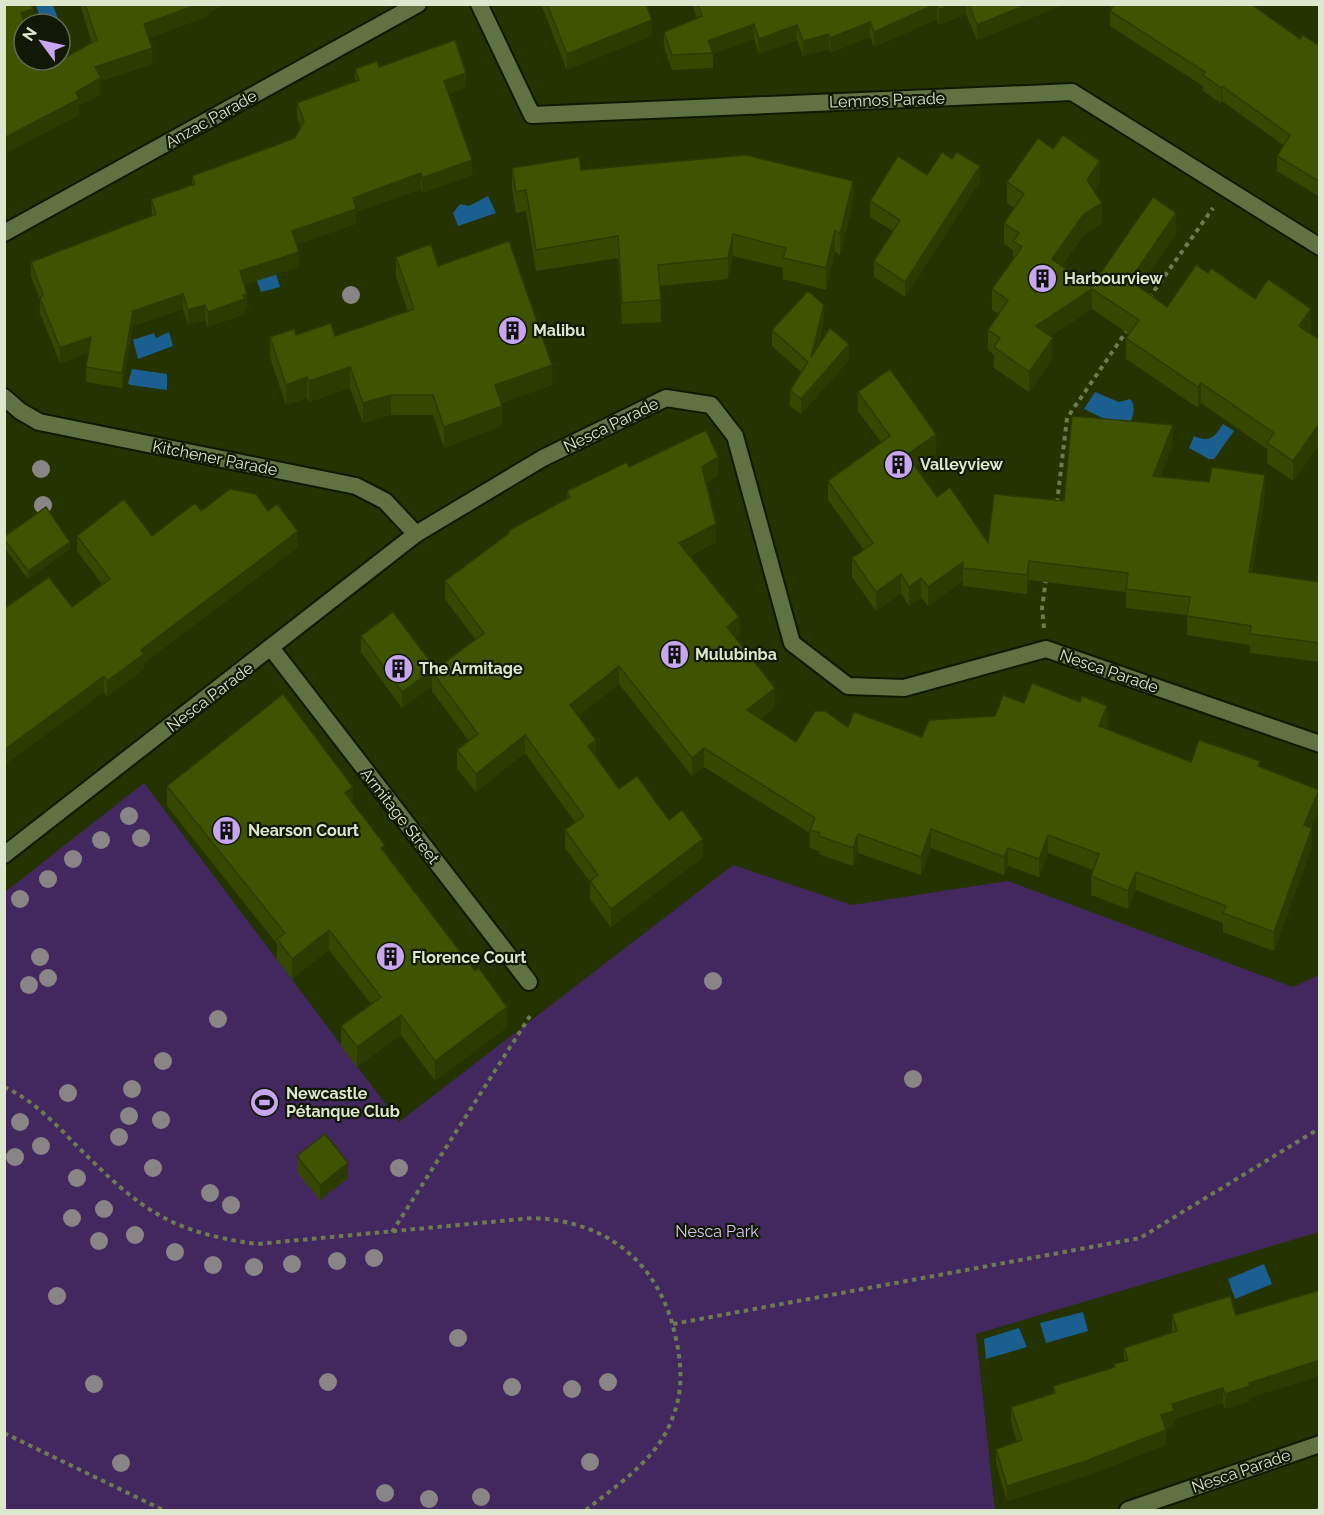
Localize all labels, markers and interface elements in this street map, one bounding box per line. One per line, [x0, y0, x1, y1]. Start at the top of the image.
north arrow [12, 12, 72, 72]
text: N [19, 24, 41, 44]
street label: Anzac Parade [162, 86, 260, 152]
street label: Lemnos Parade [829, 88, 945, 112]
building icon: Harbourview [1027, 262, 1059, 294]
place label: Harbourview [1064, 269, 1163, 288]
building icon: Malibu [496, 314, 528, 346]
place label: Malibu [533, 321, 585, 340]
street label: Nesca Parade [560, 394, 662, 456]
street label: Kitchener Parade [151, 437, 279, 479]
building icon: Valleyview [883, 448, 915, 480]
place label: Valleyview [920, 455, 1004, 474]
building icon: Mulubinba [658, 638, 690, 670]
place label: Mulubinba [695, 645, 777, 664]
street label: Nesca Parade [1057, 645, 1161, 697]
building icon: The Armitage [382, 652, 414, 684]
street label: Nesca Parade [163, 658, 257, 736]
place label: The Armitage [419, 659, 523, 678]
street label: Armitage Street [357, 764, 444, 868]
building icon: Nearson Court [211, 814, 243, 846]
place label: Nearson Court [248, 821, 359, 840]
building icon: Florence Court [375, 941, 407, 973]
place label: Florence Court [412, 948, 527, 967]
place label: Newcastle Pétanque Club [286, 1084, 400, 1121]
sports icon: Newcastle Pétanque Club [249, 1086, 281, 1118]
park label: Nesca Park [675, 1222, 759, 1241]
street label: Nesca Parade [1189, 1445, 1293, 1497]

